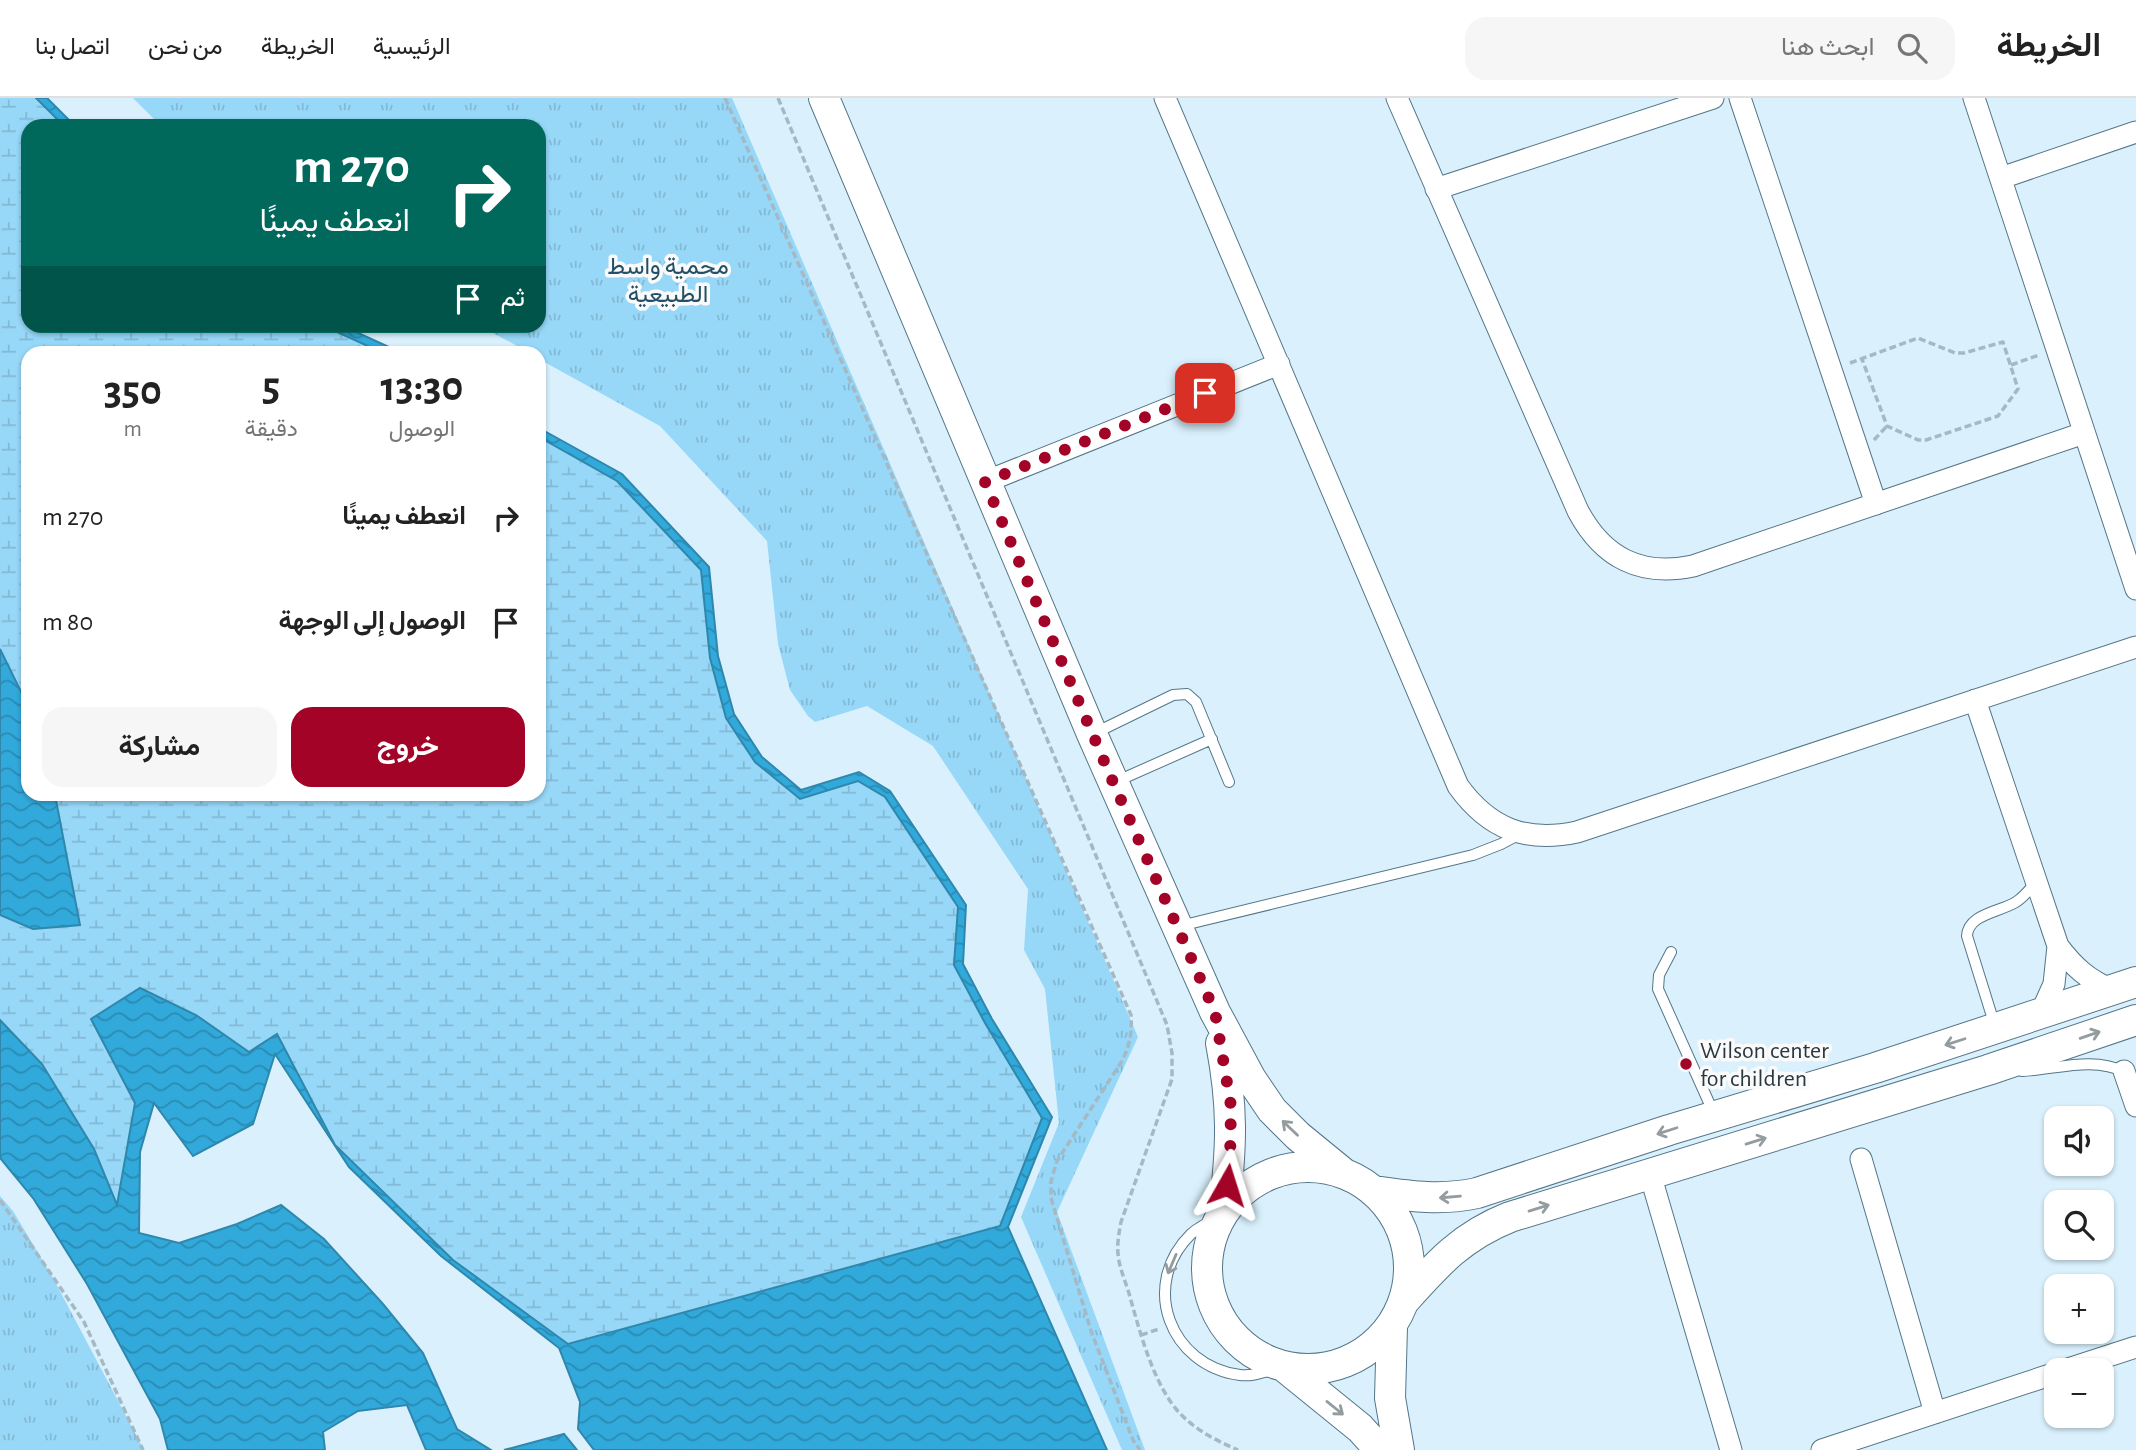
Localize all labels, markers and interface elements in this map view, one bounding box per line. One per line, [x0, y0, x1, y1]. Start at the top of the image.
search box [1465, 17, 1955, 80]
icon: search [1893, 29, 1931, 67]
text: الخريطة [1997, 30, 2101, 63]
text: ابحث هنا [1781, 34, 1875, 60]
text: اتصل بنا [35, 35, 110, 59]
text: من نحن [148, 35, 223, 59]
text: الخريطة [261, 35, 335, 59]
text: الرئيسية [373, 35, 450, 59]
text: 270 m [293, 143, 410, 192]
icon: right [434, 147, 525, 238]
text: انعطف يمينًا [259, 205, 410, 237]
park label: محمية واسط الطبيعية [607, 255, 729, 308]
icon: arrive [449, 280, 487, 318]
text: ثم [501, 285, 525, 311]
pin [1175, 363, 1235, 423]
text: 5 [262, 366, 280, 408]
text: 13:30 [380, 366, 463, 408]
text: 350 [104, 370, 162, 412]
icon: arrive [1186, 374, 1224, 412]
text: m [124, 418, 142, 441]
text: دقيقة [245, 418, 298, 441]
text: الوصول [389, 418, 455, 441]
icon: right [487, 499, 525, 537]
text: انعطف يمينًا [342, 503, 466, 529]
text: 270 m [42, 504, 104, 530]
icon: arrive [487, 604, 525, 642]
text: الوصول إلى الوجهة [278, 608, 466, 634]
text: 80 m [42, 609, 93, 635]
button: مشاركة [42, 707, 277, 787]
button: خروج [291, 707, 525, 787]
one-way arrow [2079, 1028, 2101, 1041]
one-way arrow [1944, 1036, 1966, 1049]
place label: Wilson center for children [1700, 1039, 1829, 1091]
marker: Wilson center for children [1678, 1056, 1694, 1072]
map controls [2044, 1106, 2114, 1428]
button: sound [2044, 1106, 2114, 1176]
one-way arrow [1282, 1119, 1299, 1136]
one-way arrow [1657, 1125, 1679, 1138]
one-way arrow [1745, 1133, 1767, 1146]
position arrow [1190, 1148, 1264, 1222]
button: search [2044, 1190, 2114, 1260]
one-way arrow [1440, 1191, 1462, 1204]
one-way arrow [1528, 1201, 1550, 1214]
one-way arrow [1165, 1253, 1178, 1275]
button: + [2044, 1274, 2114, 1344]
button: − [2044, 1358, 2114, 1428]
one-way arrow [1325, 1400, 1343, 1415]

